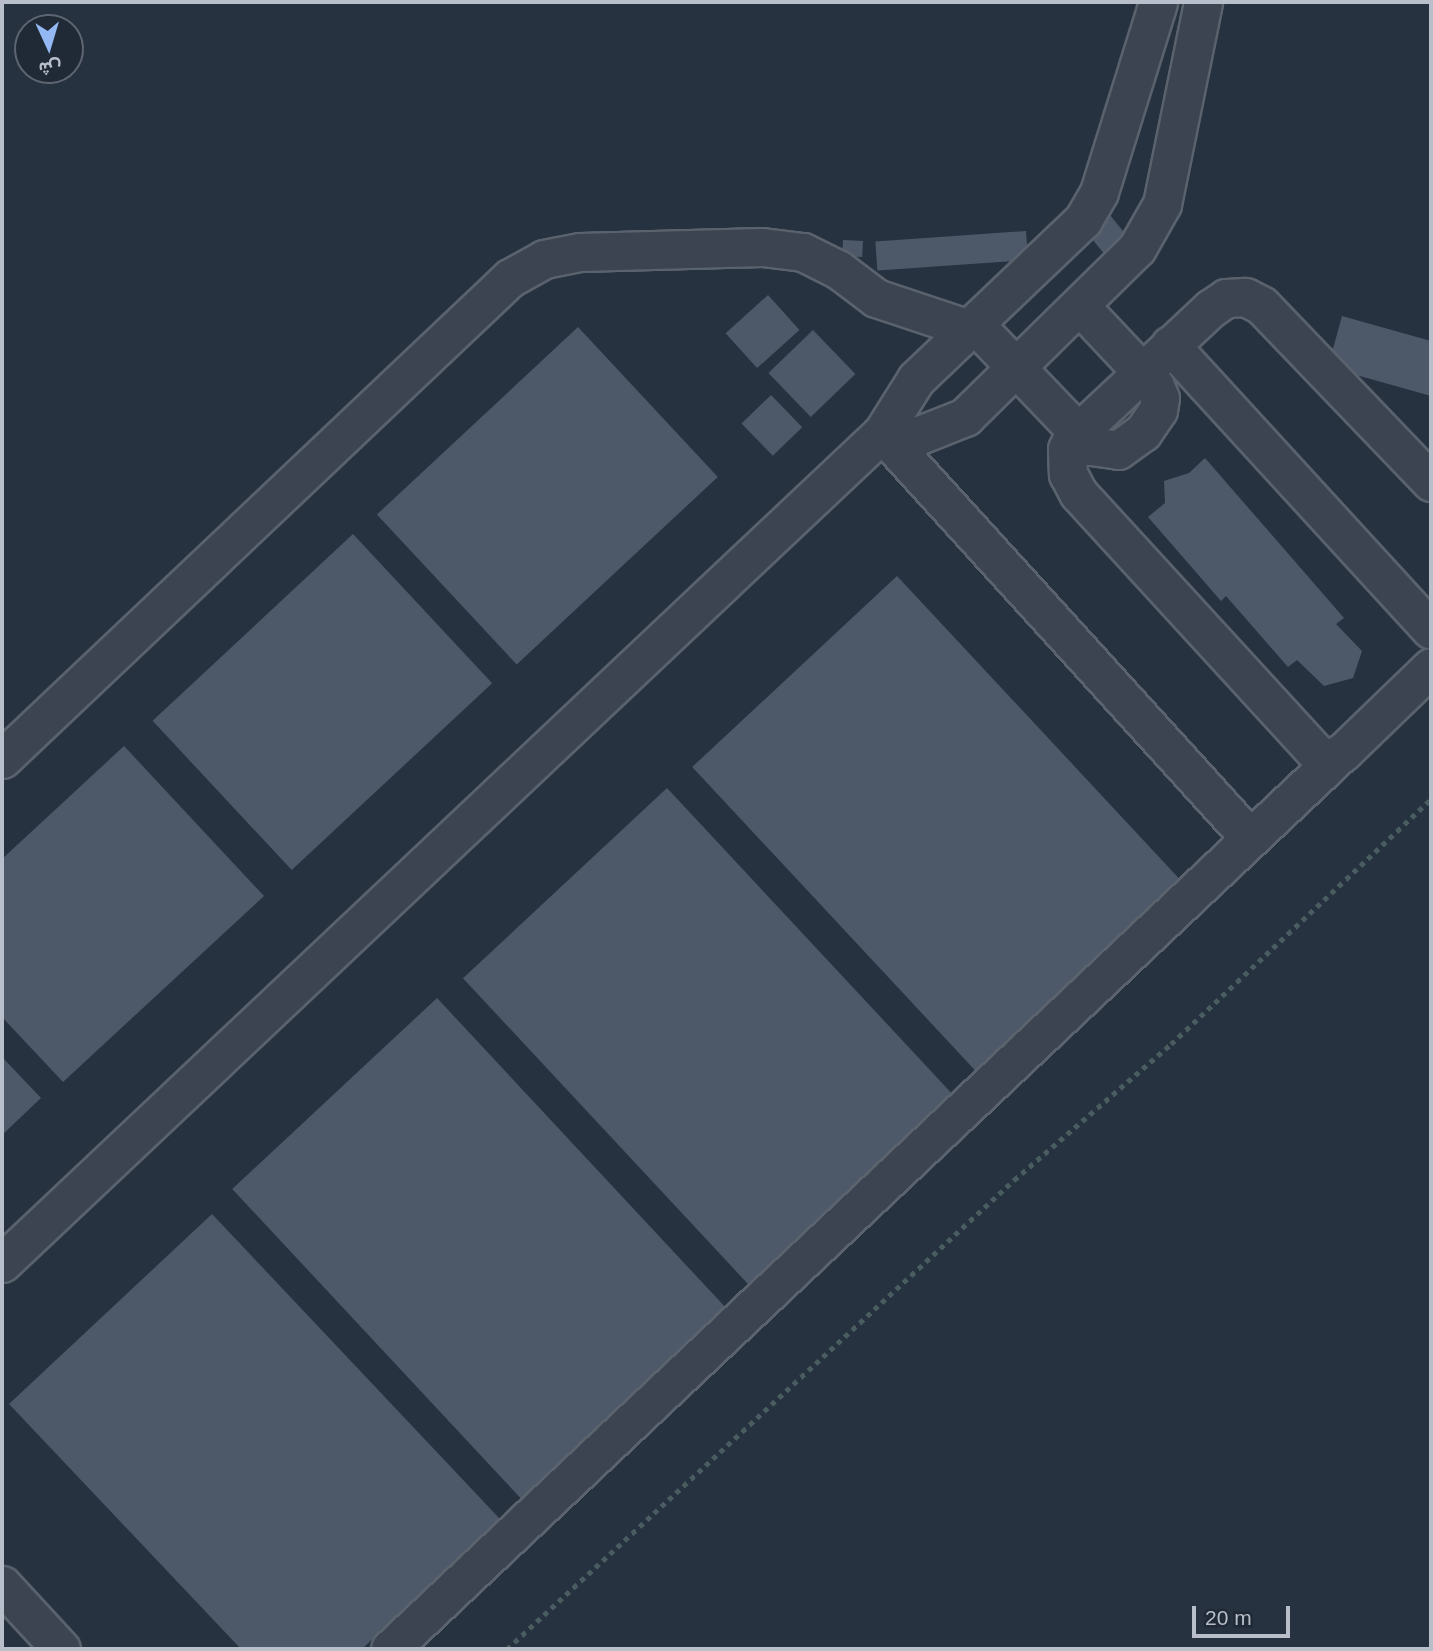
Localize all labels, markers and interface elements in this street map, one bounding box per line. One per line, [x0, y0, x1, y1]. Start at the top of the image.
north arrow [14, 14, 84, 84]
text: ش [38, 57, 62, 80]
scale bar [1195, 1592, 1293, 1636]
text: 20 m [1205, 1606, 1252, 1629]

